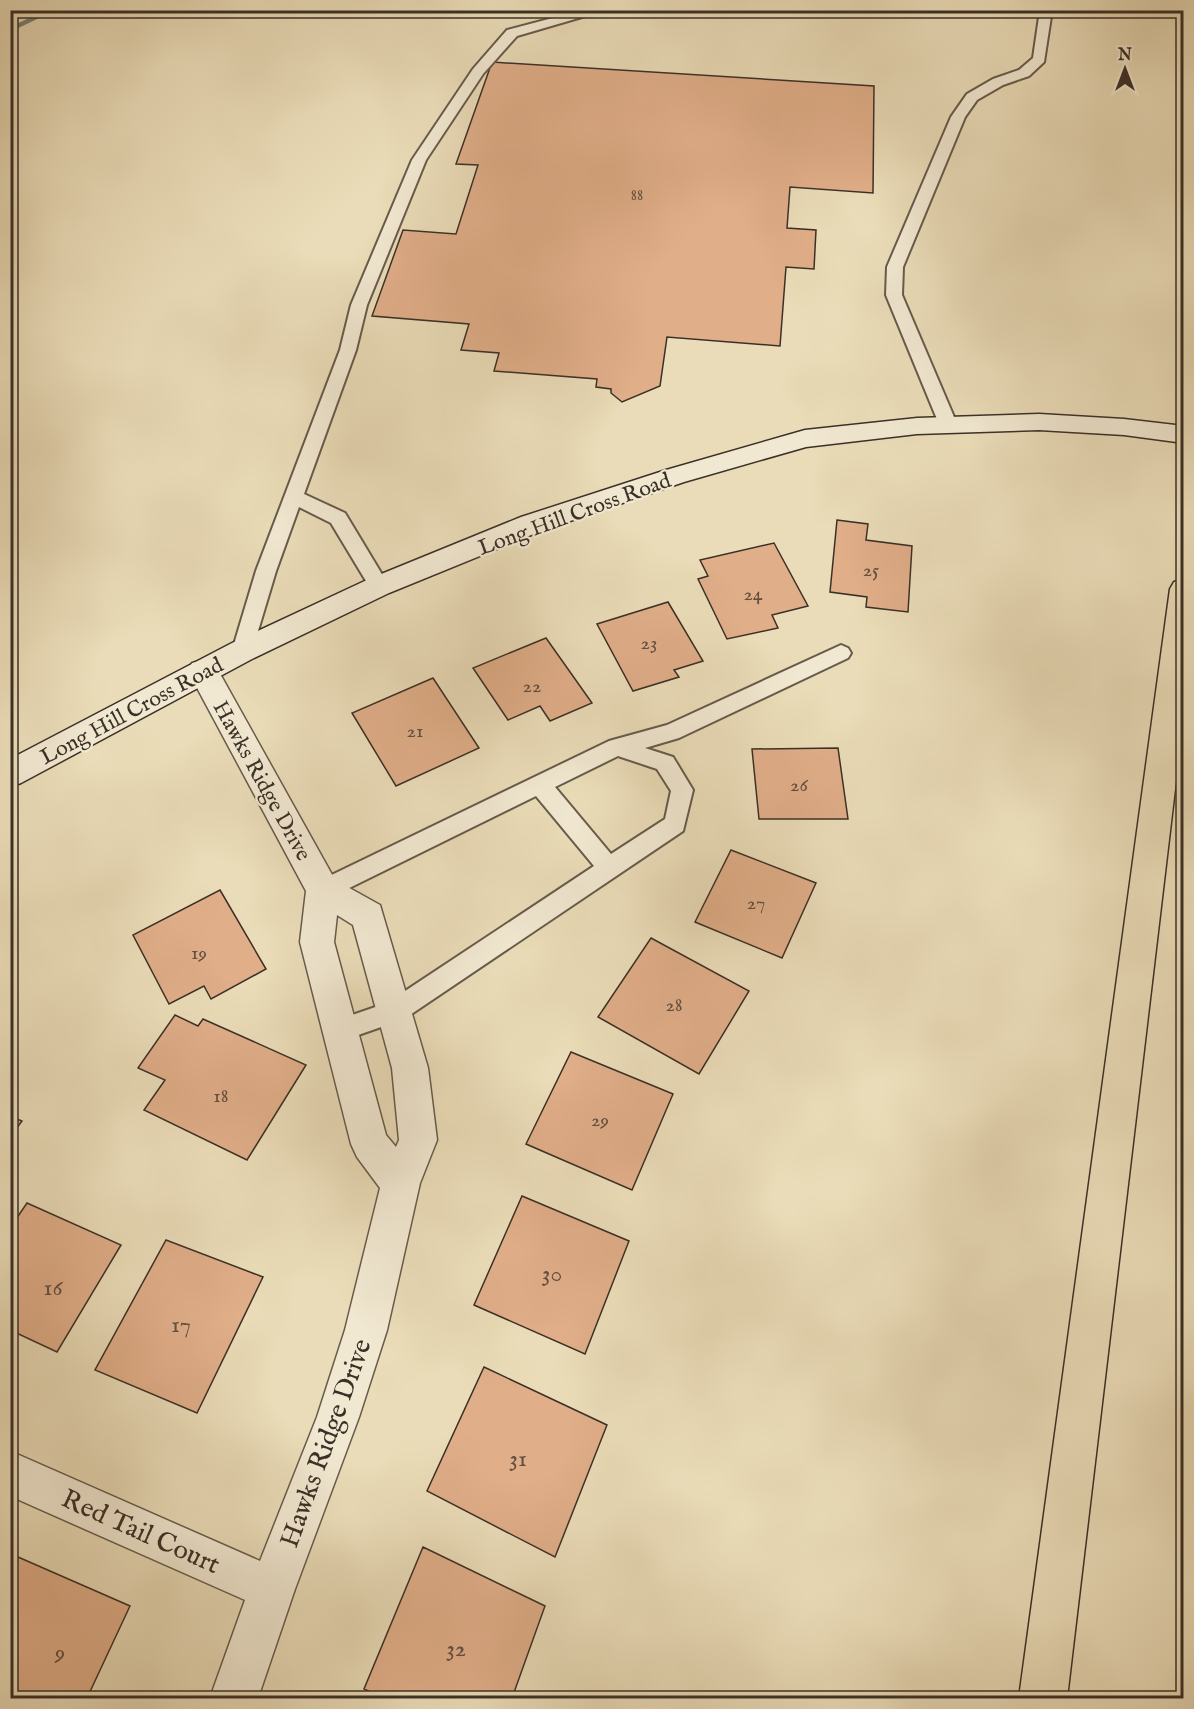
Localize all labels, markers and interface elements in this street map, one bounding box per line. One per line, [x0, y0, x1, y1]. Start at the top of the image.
north arrow [1095, 39, 1155, 99]
text: N [1117, 46, 1132, 66]
house number: 88 [631, 186, 643, 206]
street label: Long Hill Cross Road [474, 467, 675, 563]
house number: 25 [863, 558, 879, 583]
house number: 24 [743, 582, 763, 607]
house number: 23 [641, 631, 657, 656]
street label: Long Hill Cross Road [36, 652, 229, 772]
house number: 22 [523, 674, 541, 699]
street label: Hawks Ridge Drive [206, 696, 317, 866]
house number: 21 [407, 719, 423, 744]
house number: 26 [790, 773, 808, 798]
house number: 27 [747, 891, 765, 916]
house number: 19 [191, 941, 207, 966]
house number: 28 [665, 993, 683, 1018]
house number: 18 [213, 1084, 229, 1109]
house number: 29 [591, 1108, 609, 1133]
house number: 30 [542, 1259, 562, 1290]
house number: 16 [43, 1273, 63, 1304]
house number: 17 [171, 1310, 191, 1341]
street label: Hawks Ridge Drive [273, 1335, 380, 1553]
house number: 31 [509, 1444, 527, 1475]
street label: Red Tail Court [56, 1483, 225, 1583]
house number: 32 [446, 1634, 466, 1665]
house number: 9 [54, 1638, 65, 1669]

